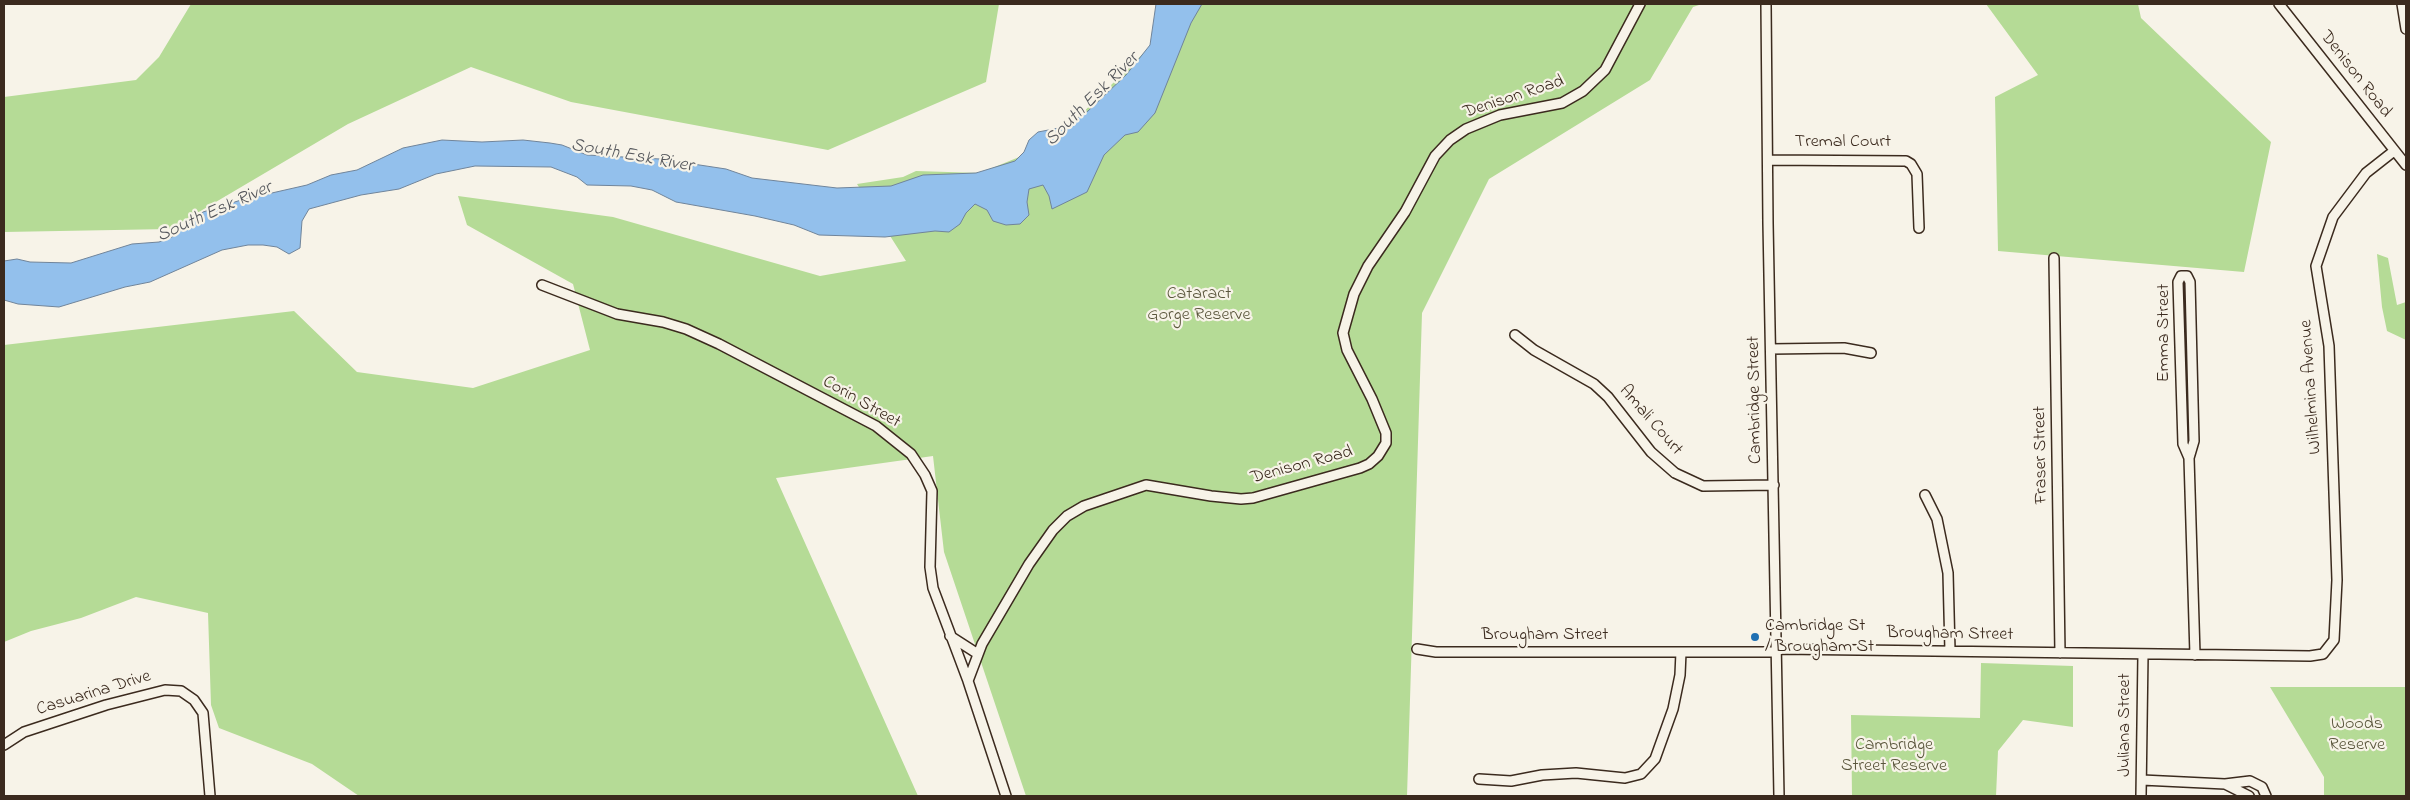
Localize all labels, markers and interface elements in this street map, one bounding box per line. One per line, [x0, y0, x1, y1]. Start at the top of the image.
street label: Denison Road [2314, 27, 2396, 123]
water label: South Esk River [1041, 48, 1145, 152]
street label: Denison Road [1461, 72, 1567, 124]
street label: Tremal Court [1795, 132, 1891, 154]
water label: South Esk River [569, 135, 695, 179]
water label: South Esk River [154, 177, 276, 249]
park label: Cataract Gorge Reserve [1147, 284, 1251, 326]
street label: Emma Street [2154, 284, 2176, 382]
street label: Wilhelmina Avenue [2297, 319, 2327, 455]
street label: Cambridge Street [1744, 336, 1768, 464]
street label: Corin Street [818, 372, 904, 434]
street label: Amali Court [1613, 381, 1687, 461]
street label: Fraser Street [2030, 406, 2054, 504]
street label: Denison Road [1249, 442, 1355, 490]
place label: Cambridge St / Brougham St [1765, 616, 1874, 659]
street label: Brougham Street [1886, 623, 2014, 647]
street label: Brougham Street [1482, 625, 1608, 647]
marker: Cambridge St / Brougham St [1749, 631, 1761, 643]
street label: Casuarina Drive [34, 666, 154, 722]
street label: Juliana Street [2115, 673, 2137, 777]
park label: Woods Reserve [2329, 714, 2385, 756]
park label: Cambridge Street Reserve [1841, 735, 1947, 778]

